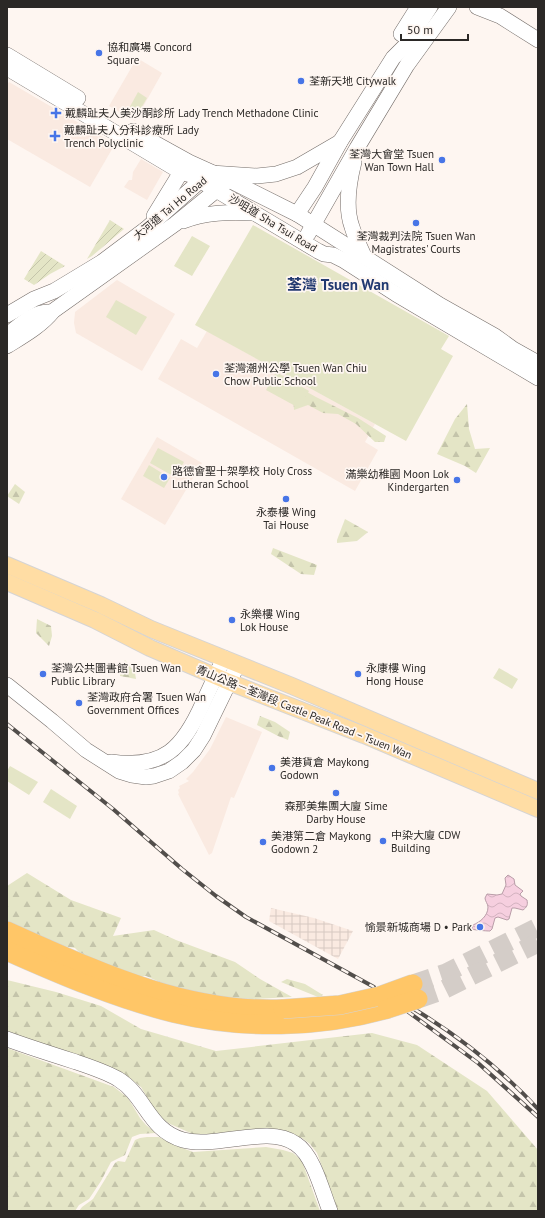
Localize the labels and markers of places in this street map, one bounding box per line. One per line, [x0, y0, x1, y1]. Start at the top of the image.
place label: 協和廣場 Concord Square [107, 40, 192, 67]
marker: 協和廣場 Concord Square [94, 48, 104, 58]
place label: 荃新天地 Citywalk [309, 74, 397, 88]
marker: 荃新天地 Citywalk [296, 76, 306, 86]
place label: 戴麟趾夫人美沙酮診所 Lady Trench Methadone Clinic [65, 106, 319, 120]
marker: 戴麟趾夫人美沙酮診所 Lady Trench Methadone Clinic [50, 107, 62, 119]
place label: 戴麟趾夫人分科診療所 Lady Trench Polyclinic [64, 123, 200, 150]
marker: 戴麟趾夫人分科診療所 Lady Trench Polyclinic [49, 130, 61, 142]
place label: 荃灣大會堂 Tsuen Wan Town Hall [349, 147, 435, 174]
marker: 荃灣大會堂 Tsuen Wan Town Hall [437, 155, 447, 165]
marker: 荃灣裁判法院 Tsuen Wan Magistrates' Courts [411, 218, 421, 228]
place label: 荃灣裁判法院 Tsuen Wan Magistrates' Courts [357, 229, 475, 256]
place label: 荃灣潮州公學 Tsuen Wan Chiu Chow Public School [224, 361, 367, 388]
marker: 荃灣潮州公學 Tsuen Wan Chiu Chow Public School [211, 369, 221, 379]
place label: 路德會聖十架學校 Holy Cross Lutheran School [172, 464, 312, 491]
place label: 滿樂幼稚園 Moon Lok Kindergarten [345, 467, 450, 494]
marker: 路德會聖十架學校 Holy Cross Lutheran School [159, 472, 169, 482]
marker: 滿樂幼稚園 Moon Lok Kindergarten [452, 475, 462, 485]
marker: 永泰樓 Wing Tai House [281, 494, 291, 504]
place label: 永泰樓 Wing Tai House [256, 505, 316, 532]
place label: 永樂樓 Wing Lok House [240, 607, 300, 634]
marker: 永樂樓 Wing Lok House [227, 615, 237, 625]
place label: 荃灣公共圖書館 Tsuen Wan Public Library [51, 661, 181, 688]
place label: 永康樓 Wing Hong House [366, 661, 426, 688]
marker: 荃灣公共圖書館 Tsuen Wan Public Library [38, 669, 48, 679]
marker: 永康樓 Wing Hong House [353, 669, 363, 679]
place label: 荃灣政府合署 Tsuen Wan Government Offices [87, 690, 206, 717]
marker: 荃灣政府合署 Tsuen Wan Government Offices [74, 698, 84, 708]
place label: 美港貨倉 Maykong Godown [280, 755, 369, 782]
marker: 美港貨倉 Maykong Godown [267, 763, 277, 773]
marker: 森那美集團大廈 Sime Darby House [331, 788, 341, 798]
place label: 森那美集團大廈 Sime Darby House [284, 799, 388, 826]
place label: 中染大廈 CDW Building [391, 828, 461, 855]
place label: 美港第二倉 Maykong Godown 2 [271, 829, 371, 856]
marker: 中染大廈 CDW Building [378, 836, 388, 846]
marker: 美港第二倉 Maykong Godown 2 [258, 837, 268, 847]
place label: 愉景新城商場 D • Park [365, 920, 473, 934]
marker: 愉景新城商場 D • Park [475, 922, 485, 932]

